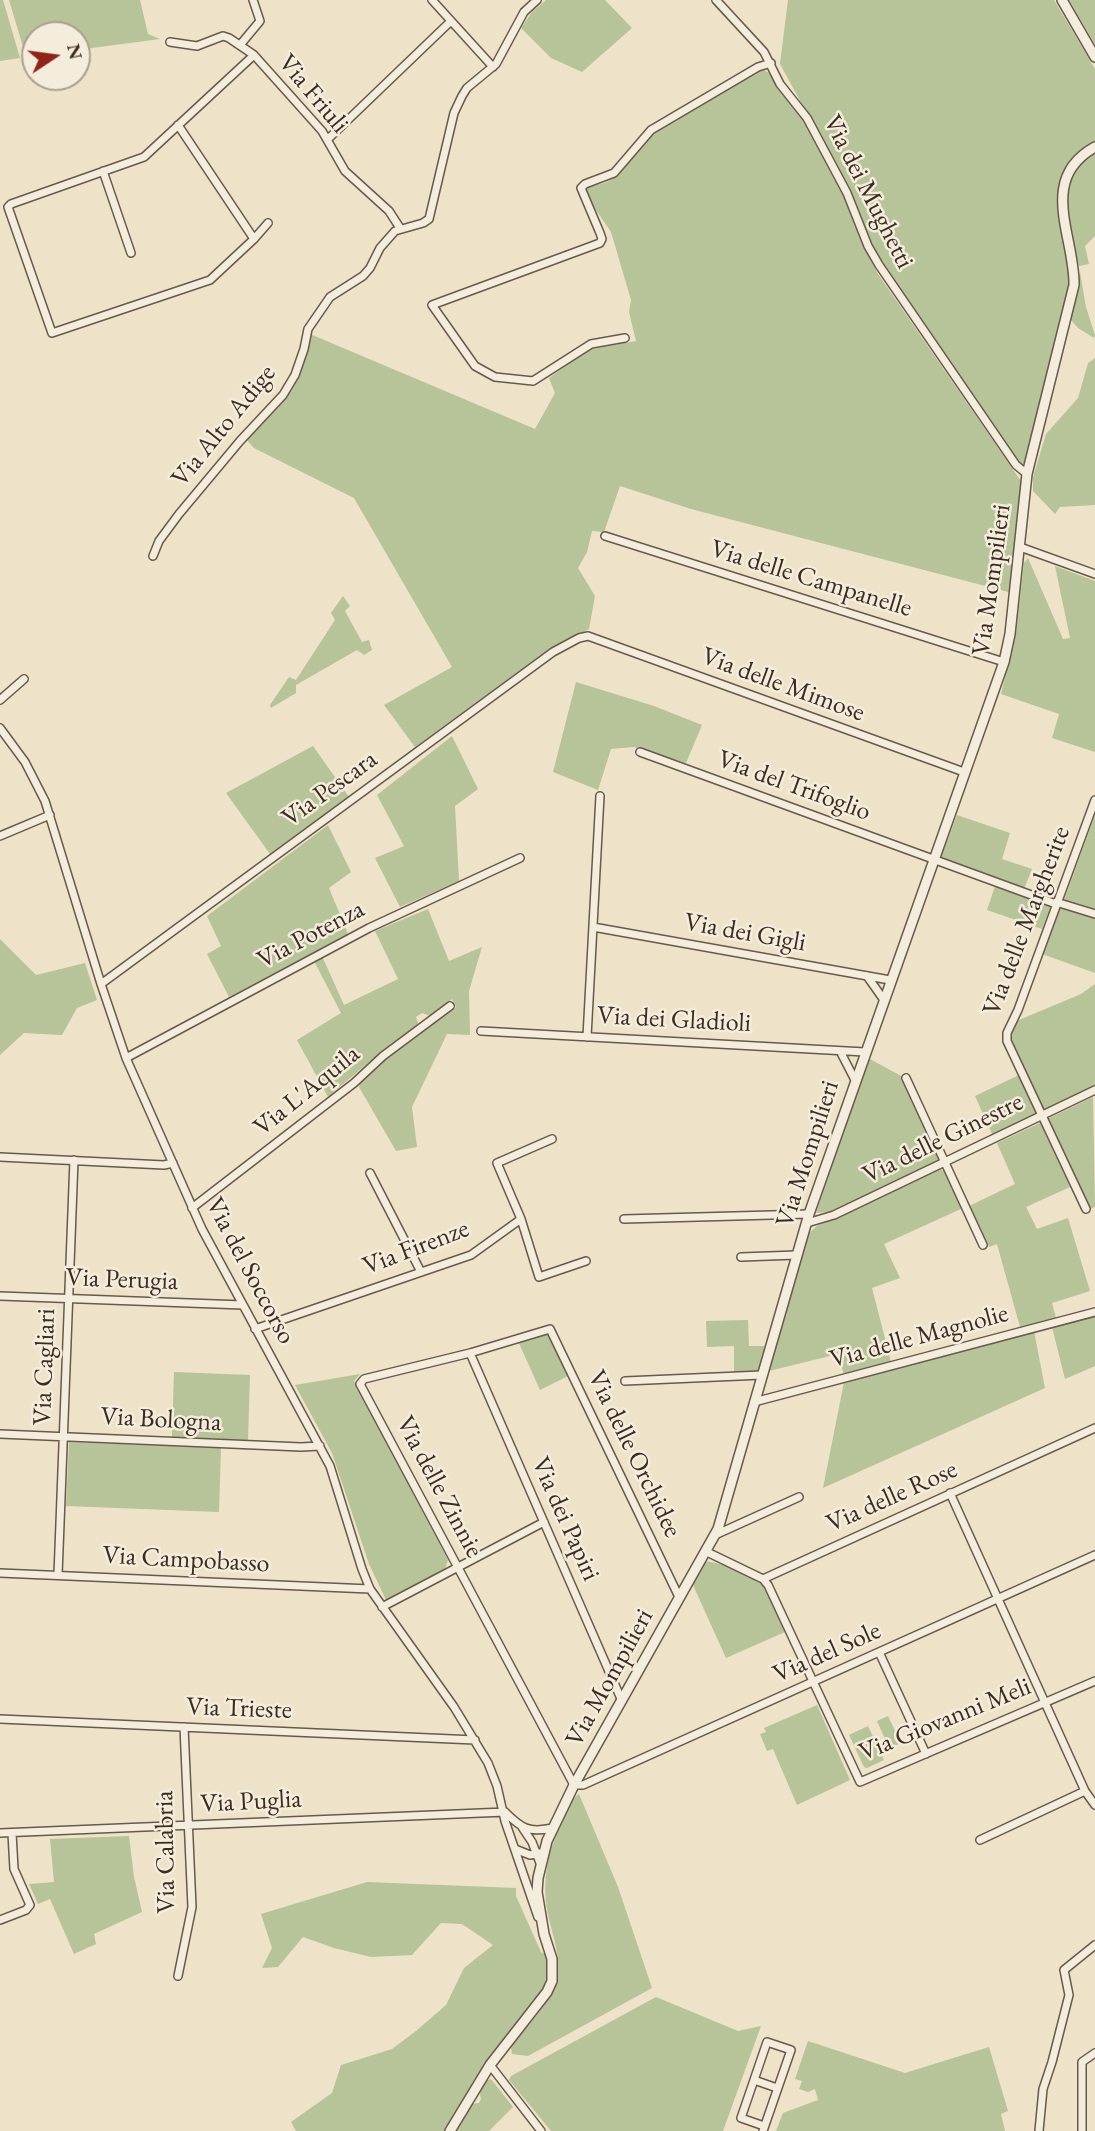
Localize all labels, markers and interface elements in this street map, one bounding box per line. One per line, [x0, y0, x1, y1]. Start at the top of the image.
north arrow [21, 21, 91, 91]
text: N [61, 41, 89, 62]
street label: Via Friuli [271, 48, 355, 140]
street label: Via dei Mughetti [816, 110, 920, 274]
street label: Via Alto Adige [165, 359, 283, 493]
street label: Via Mompilieri [966, 502, 1018, 658]
street label: Via delle Campanelle [707, 534, 915, 624]
street label: Via delle Mimose [697, 641, 869, 729]
street label: Via Pescara [276, 744, 384, 834]
street label: Via del Trifoglio [713, 744, 875, 828]
street label: Via delle Margherite [977, 822, 1077, 1020]
street label: Via Potenza [252, 894, 370, 976]
street label: Via dei Gigli [682, 907, 808, 959]
street label: Via dei Gladioli [596, 1000, 752, 1040]
street label: Via L'Aquila [248, 1039, 366, 1143]
street label: Via Mompilieri [770, 1077, 846, 1231]
street label: Via delle Ginestre [858, 1087, 1028, 1191]
street label: Via del Soccorso [198, 1192, 302, 1350]
street label: Via Firenze [359, 1214, 473, 1282]
street label: Via Perugia [65, 1262, 179, 1298]
street label: Via delle Magnolie [826, 1298, 1012, 1376]
street label: Via Cagliari [27, 1308, 63, 1426]
street label: Via delle Orchidee [580, 1365, 688, 1543]
street label: Via Bologna [100, 1401, 222, 1439]
street label: Via delle Zinnie [389, 1411, 489, 1563]
street label: Via dei Papiri [524, 1452, 606, 1586]
street label: Via delle Rose [822, 1454, 962, 1540]
street label: Via Campobasso [102, 1540, 270, 1580]
street label: Via Mompilieri [559, 1604, 661, 1752]
street label: Via del Sole [768, 1615, 886, 1691]
street label: Via Giovanni Meli [854, 1671, 1036, 1769]
street label: Via Trieste [186, 1692, 292, 1726]
street label: Via Puglia [200, 1784, 302, 1820]
street label: Via Calabria [149, 1790, 183, 1914]

